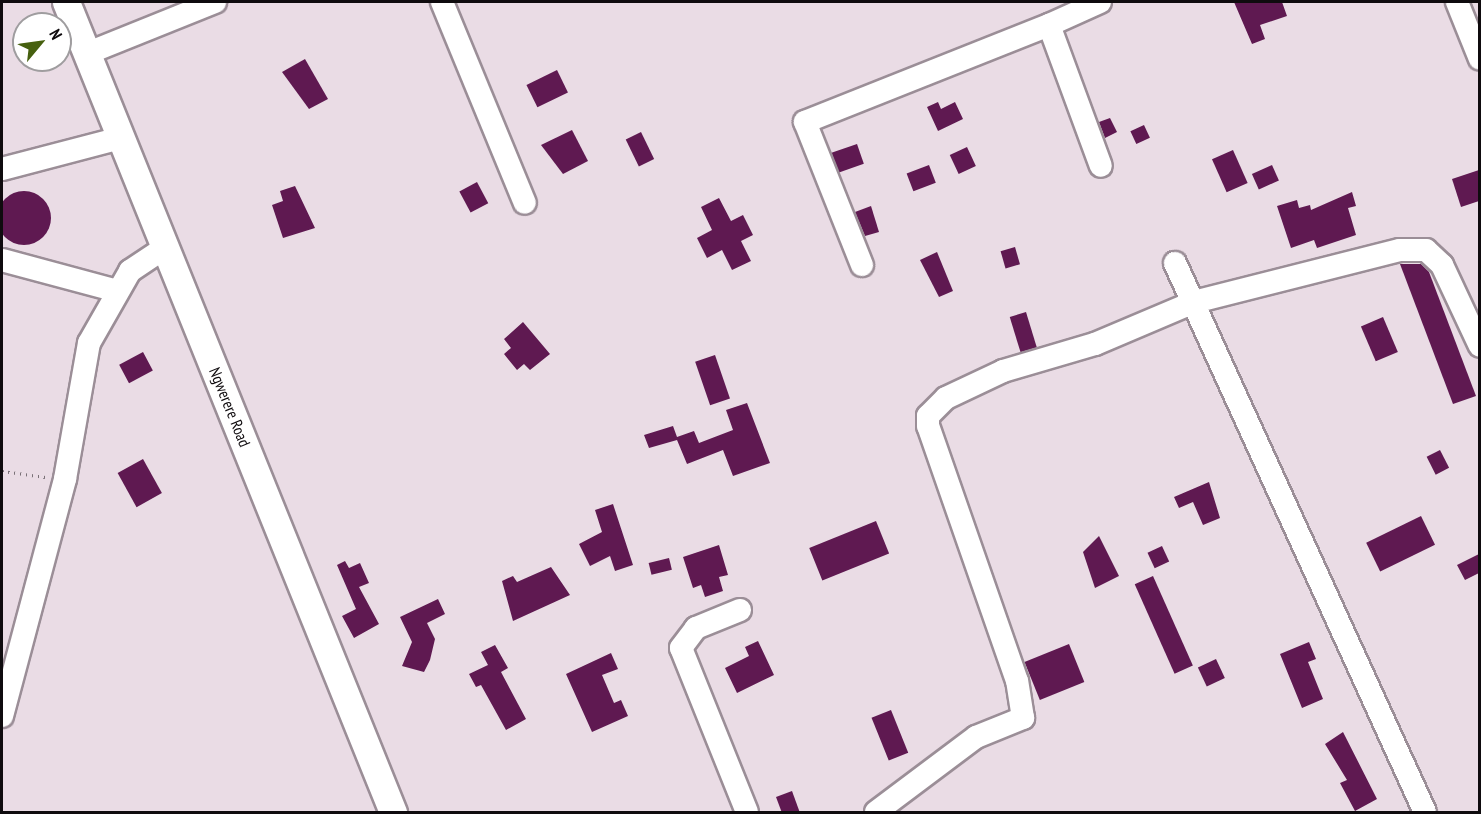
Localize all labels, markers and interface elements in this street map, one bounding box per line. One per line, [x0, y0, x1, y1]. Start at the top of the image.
north arrow [12, 12, 72, 72]
text: N [45, 26, 67, 43]
street label: Ngwerere Road [205, 364, 255, 450]

